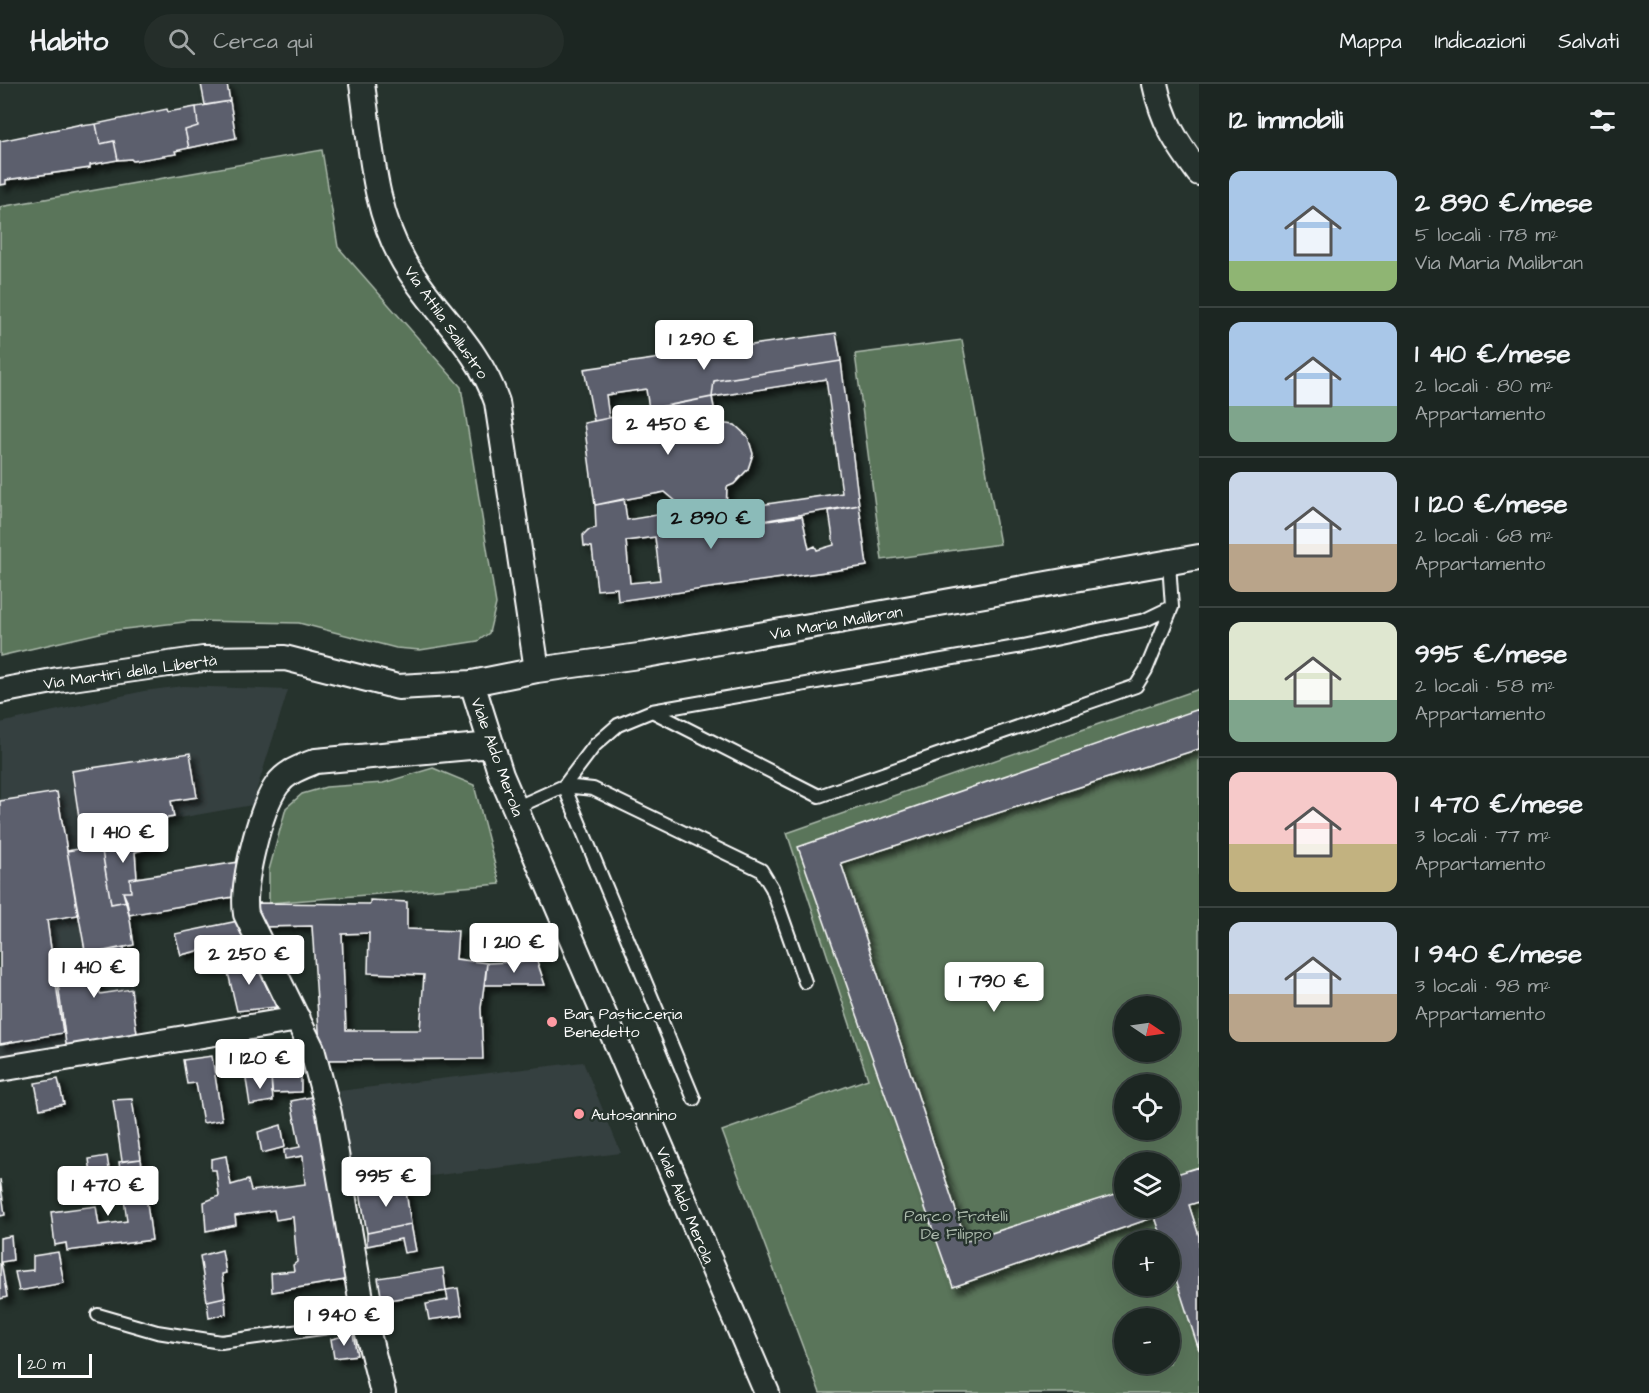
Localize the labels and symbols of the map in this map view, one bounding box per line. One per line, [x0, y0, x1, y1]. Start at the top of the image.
street label: Via Attila Sallustro [399, 262, 494, 384]
pin: 1 290 € [649, 320, 759, 371]
pin: 2 450 € [613, 405, 723, 456]
pin: 2 890 € [656, 499, 766, 550]
street label: Via Maria Malibran [768, 600, 904, 645]
street label: Via Martiri della Libertà [42, 649, 218, 695]
street label: Viale Aldo Merola [465, 695, 529, 820]
pin: 1 410 € [68, 813, 178, 864]
pin: 1 210 € [459, 923, 569, 974]
pin: 2 250 € [194, 935, 304, 986]
pin: 1 410 € [39, 948, 149, 999]
pin: 1 790 € [939, 962, 1049, 1013]
north arrow [1114, 996, 1180, 1062]
place label: Bar Pasticceria Benedetto [564, 1003, 682, 1043]
marker: Bar Pasticceria Benedetto [545, 1015, 559, 1029]
pin: 1 120 € [205, 1039, 315, 1090]
place label: Autosannino [591, 1104, 676, 1126]
marker: Autosannino [572, 1107, 586, 1121]
street label: Viale Aldo Merola [651, 1144, 720, 1267]
pin: 995 € [344, 1157, 428, 1208]
pin: 1 470 € [53, 1166, 163, 1217]
park label: Parco Fratelli De Filippo [904, 1205, 1008, 1245]
pin: 1 940 € [289, 1296, 399, 1347]
scale bar [18, 1351, 92, 1378]

